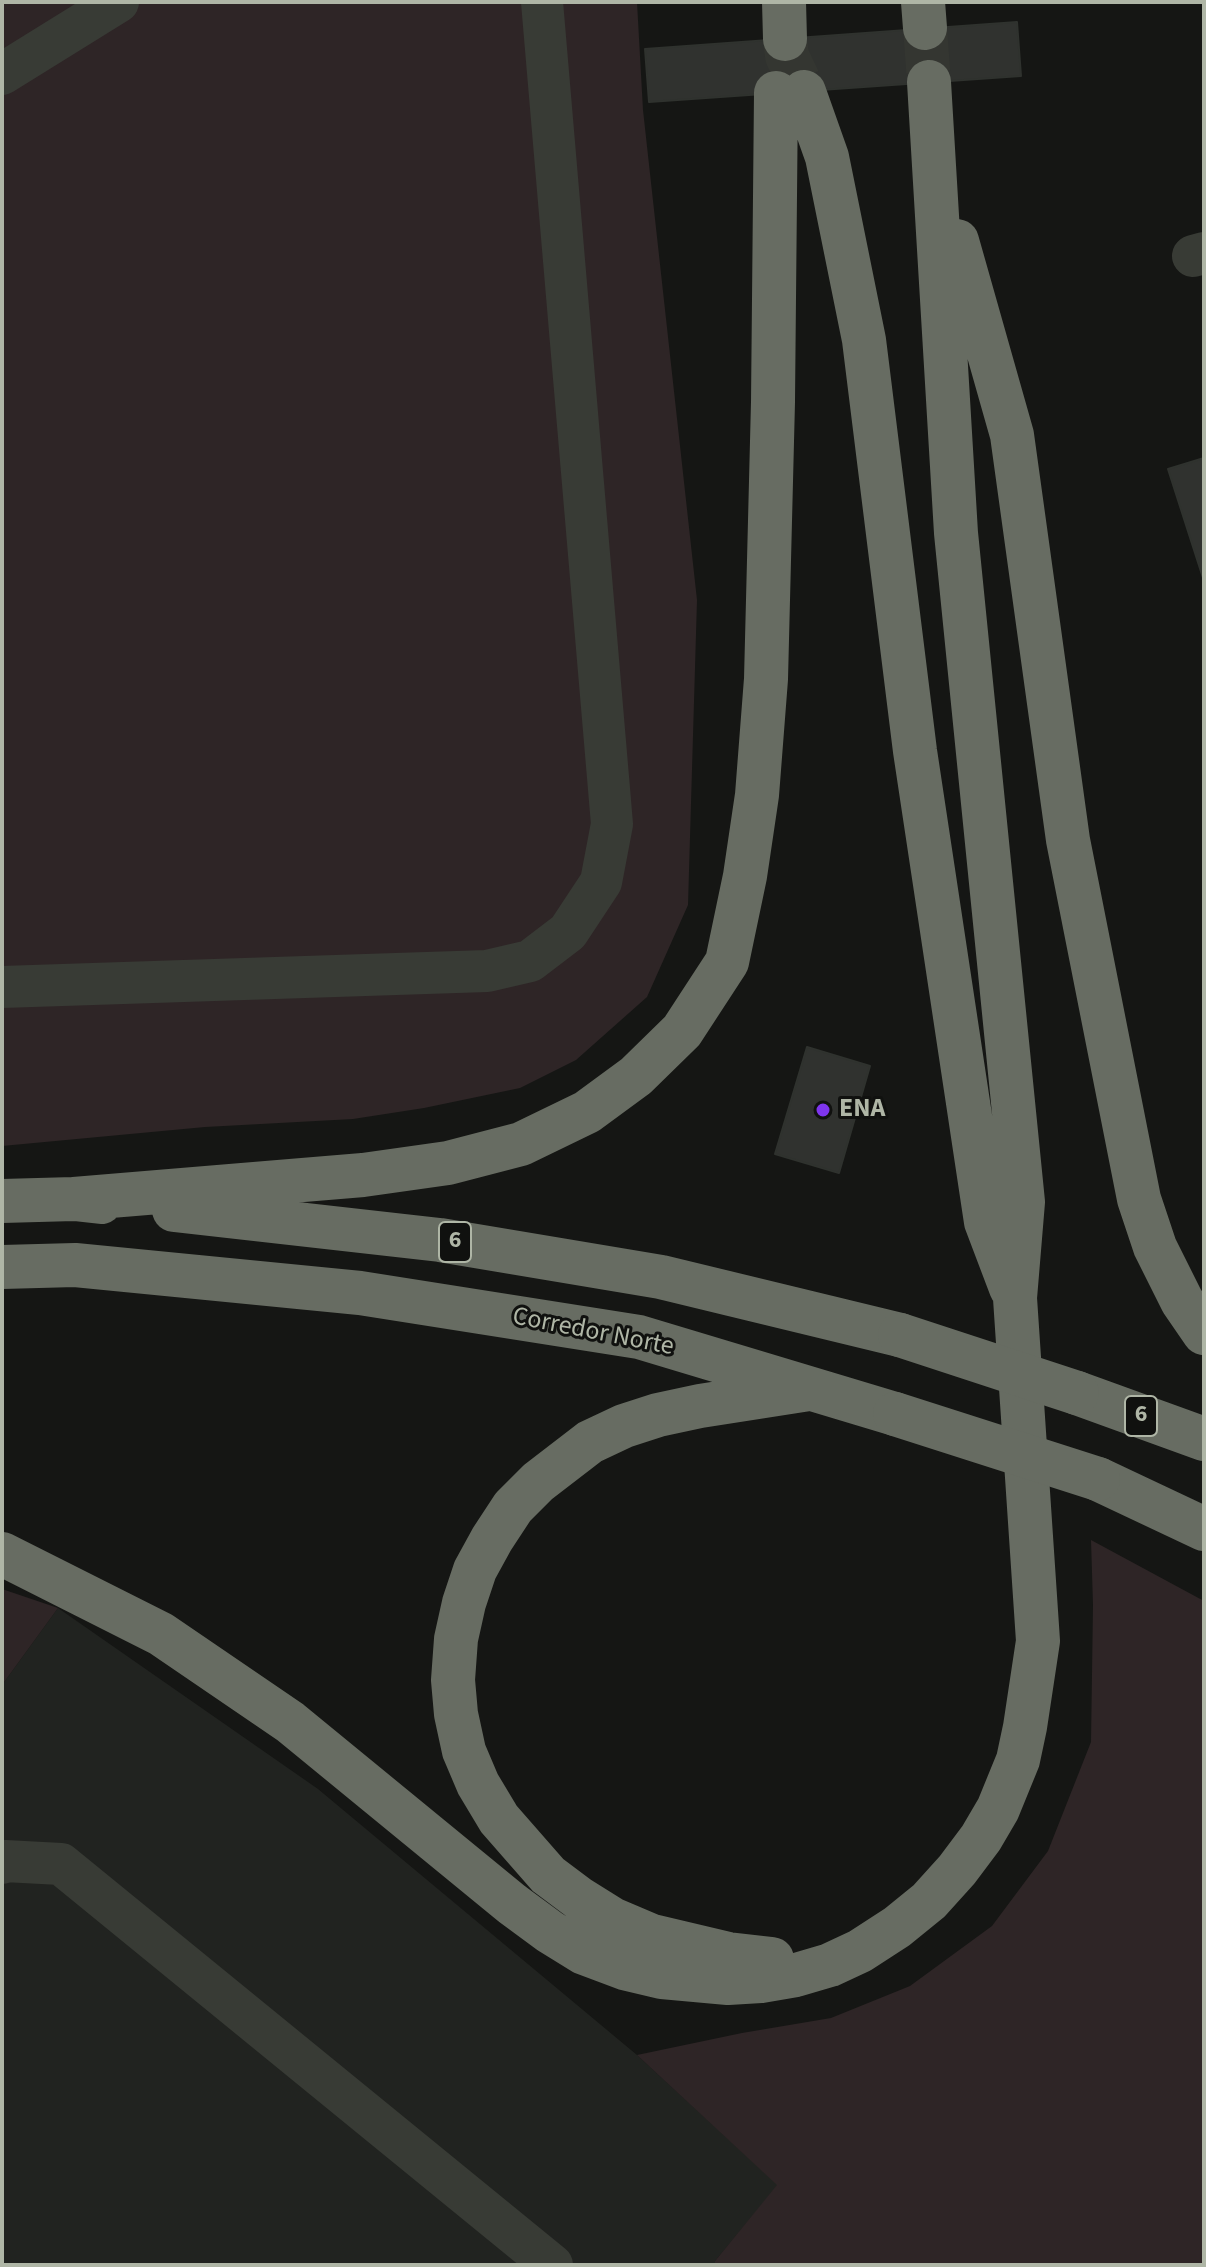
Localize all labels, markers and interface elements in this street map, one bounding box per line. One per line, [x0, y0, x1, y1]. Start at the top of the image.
place label: ENA [839, 1094, 885, 1126]
marker: ENA [814, 1101, 832, 1119]
road number: 6 [439, 1222, 471, 1262]
street label: Corredor Norte [510, 1302, 676, 1364]
road number: 6 [1125, 1396, 1157, 1436]

